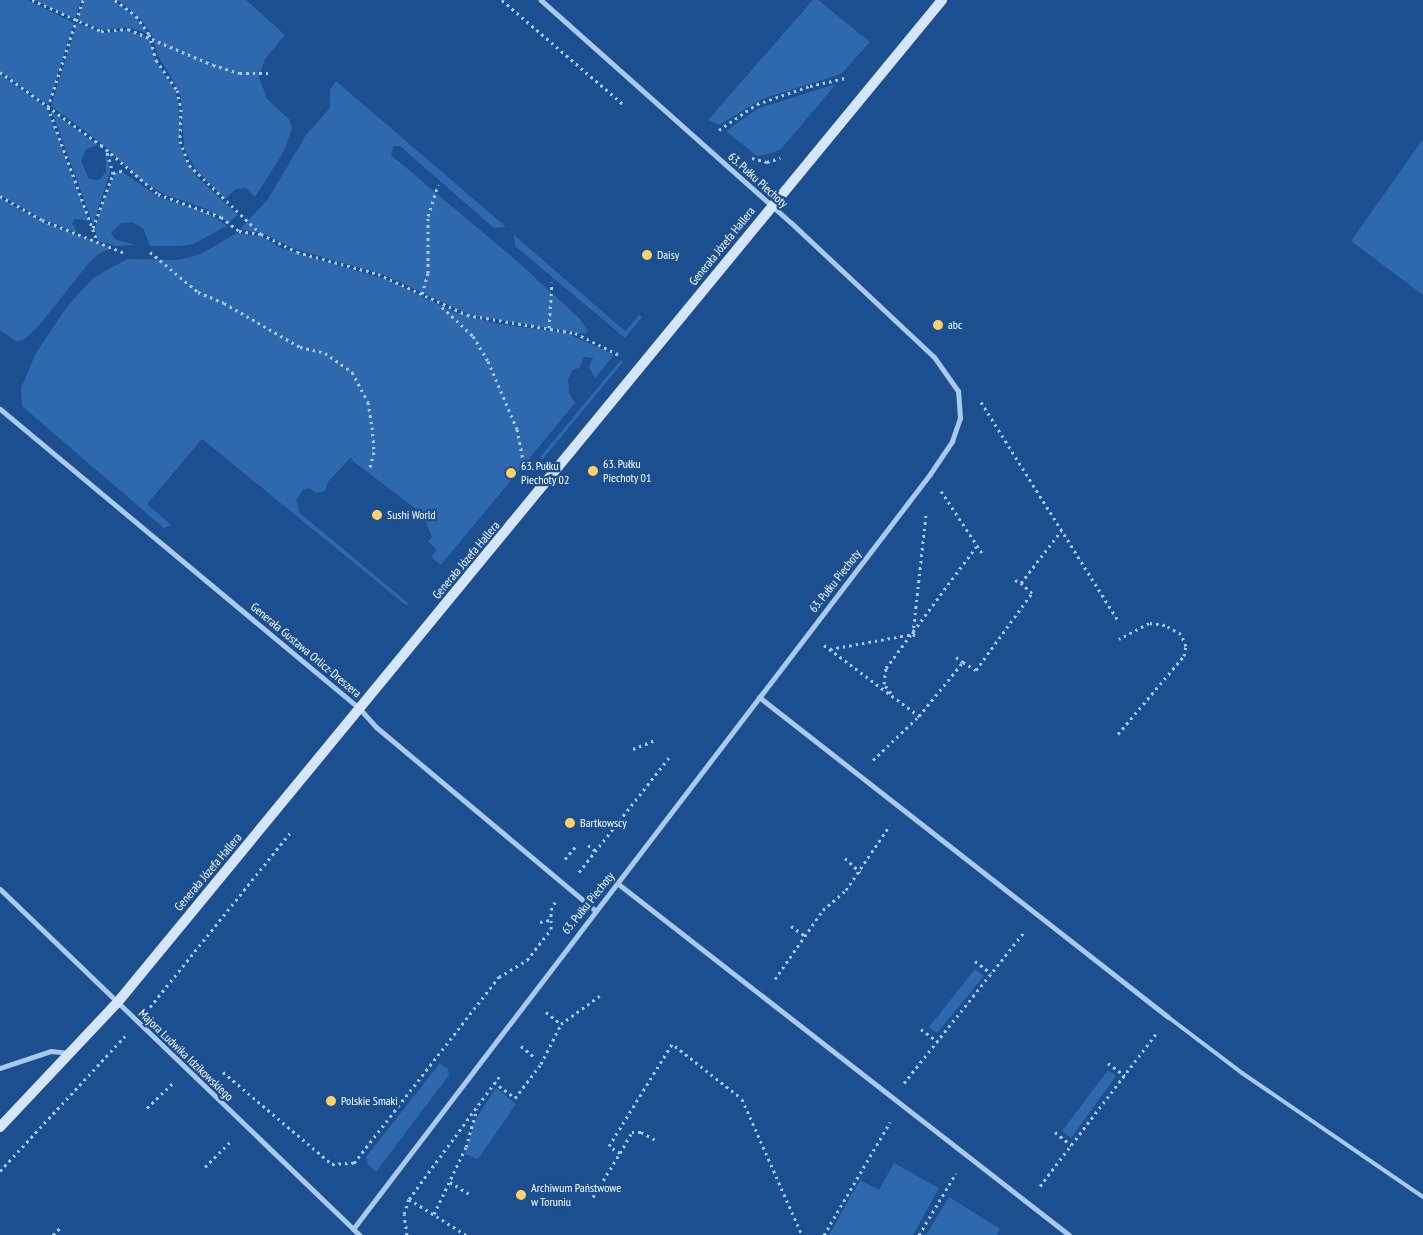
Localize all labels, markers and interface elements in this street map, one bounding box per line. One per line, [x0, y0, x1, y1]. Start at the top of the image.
street label: 63. Pułku Piechoty [725, 149, 791, 211]
street label: Generała Józefa Hallera [686, 204, 758, 288]
place label: Daisy [657, 248, 679, 262]
marker: Daisy [641, 249, 653, 261]
place label: abc [948, 318, 962, 332]
marker: abc [932, 319, 944, 331]
place label: 63. Pułku Piechoty 01 [603, 457, 652, 485]
place label: 63. Pułku Piechoty 02 [521, 459, 570, 487]
marker: 63. Pułku Piechoty 01 [587, 465, 599, 477]
marker: 63. Pułku Piechoty 02 [505, 467, 517, 479]
place label: Sushi World [387, 508, 436, 522]
marker: Sushi World [371, 509, 383, 521]
street label: Generała Józefa Hallera [429, 518, 503, 602]
street label: 63. Pułku Piechoty [806, 546, 864, 616]
street label: Generała Gustawa Orlicz-Dreszera [248, 600, 364, 700]
place label: Bartkowscy [580, 816, 627, 830]
marker: Bartkowscy [564, 817, 576, 829]
street label: Generała Józefa Hallera [171, 830, 245, 914]
street label: 63. Pułku Piechoty [558, 869, 618, 937]
street label: Majora Ludwika Idzikowskiego [136, 1006, 236, 1104]
place label: Polskie Smaki [341, 1094, 398, 1108]
marker: Polskie Smaki [325, 1095, 337, 1107]
place label: Archiwum Państwowe w Toruniu [531, 1181, 621, 1209]
marker: Archiwum Państwowe w Toruniu [515, 1189, 527, 1201]

